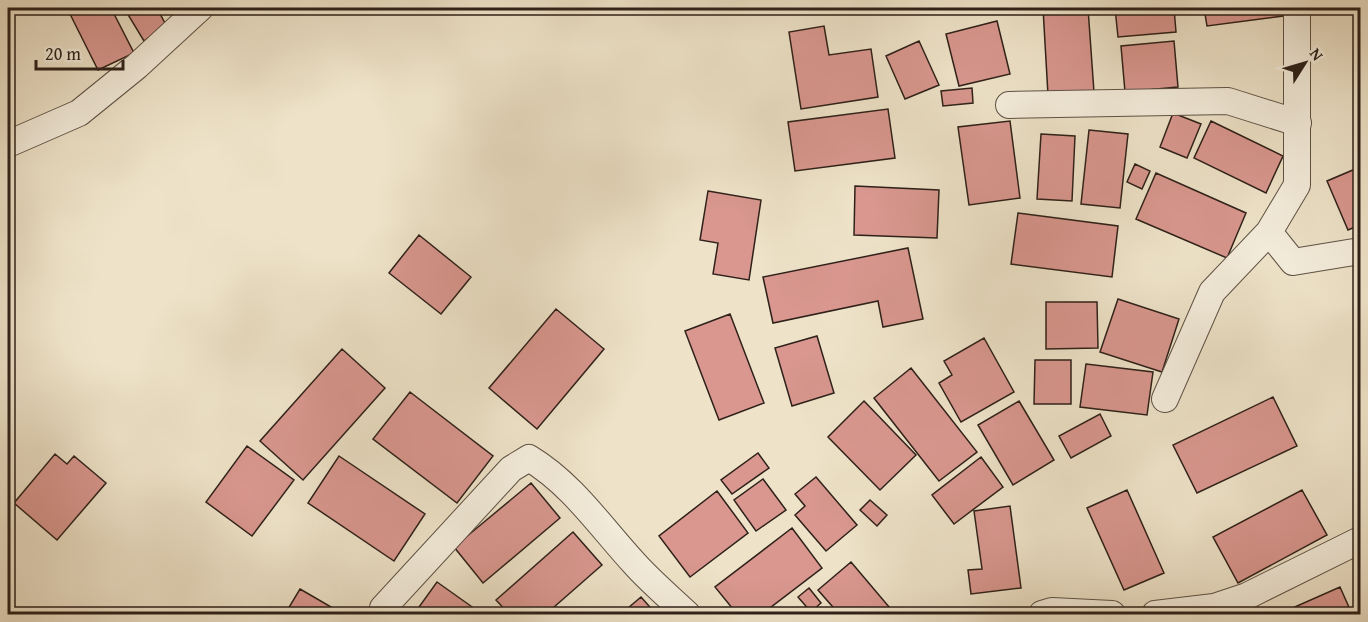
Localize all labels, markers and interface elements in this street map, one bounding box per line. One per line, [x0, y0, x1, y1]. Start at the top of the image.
scale bar [36, 33, 123, 71]
north arrow [1275, 33, 1335, 93]
text: 20 m [45, 40, 81, 67]
text: N [1304, 42, 1330, 66]

